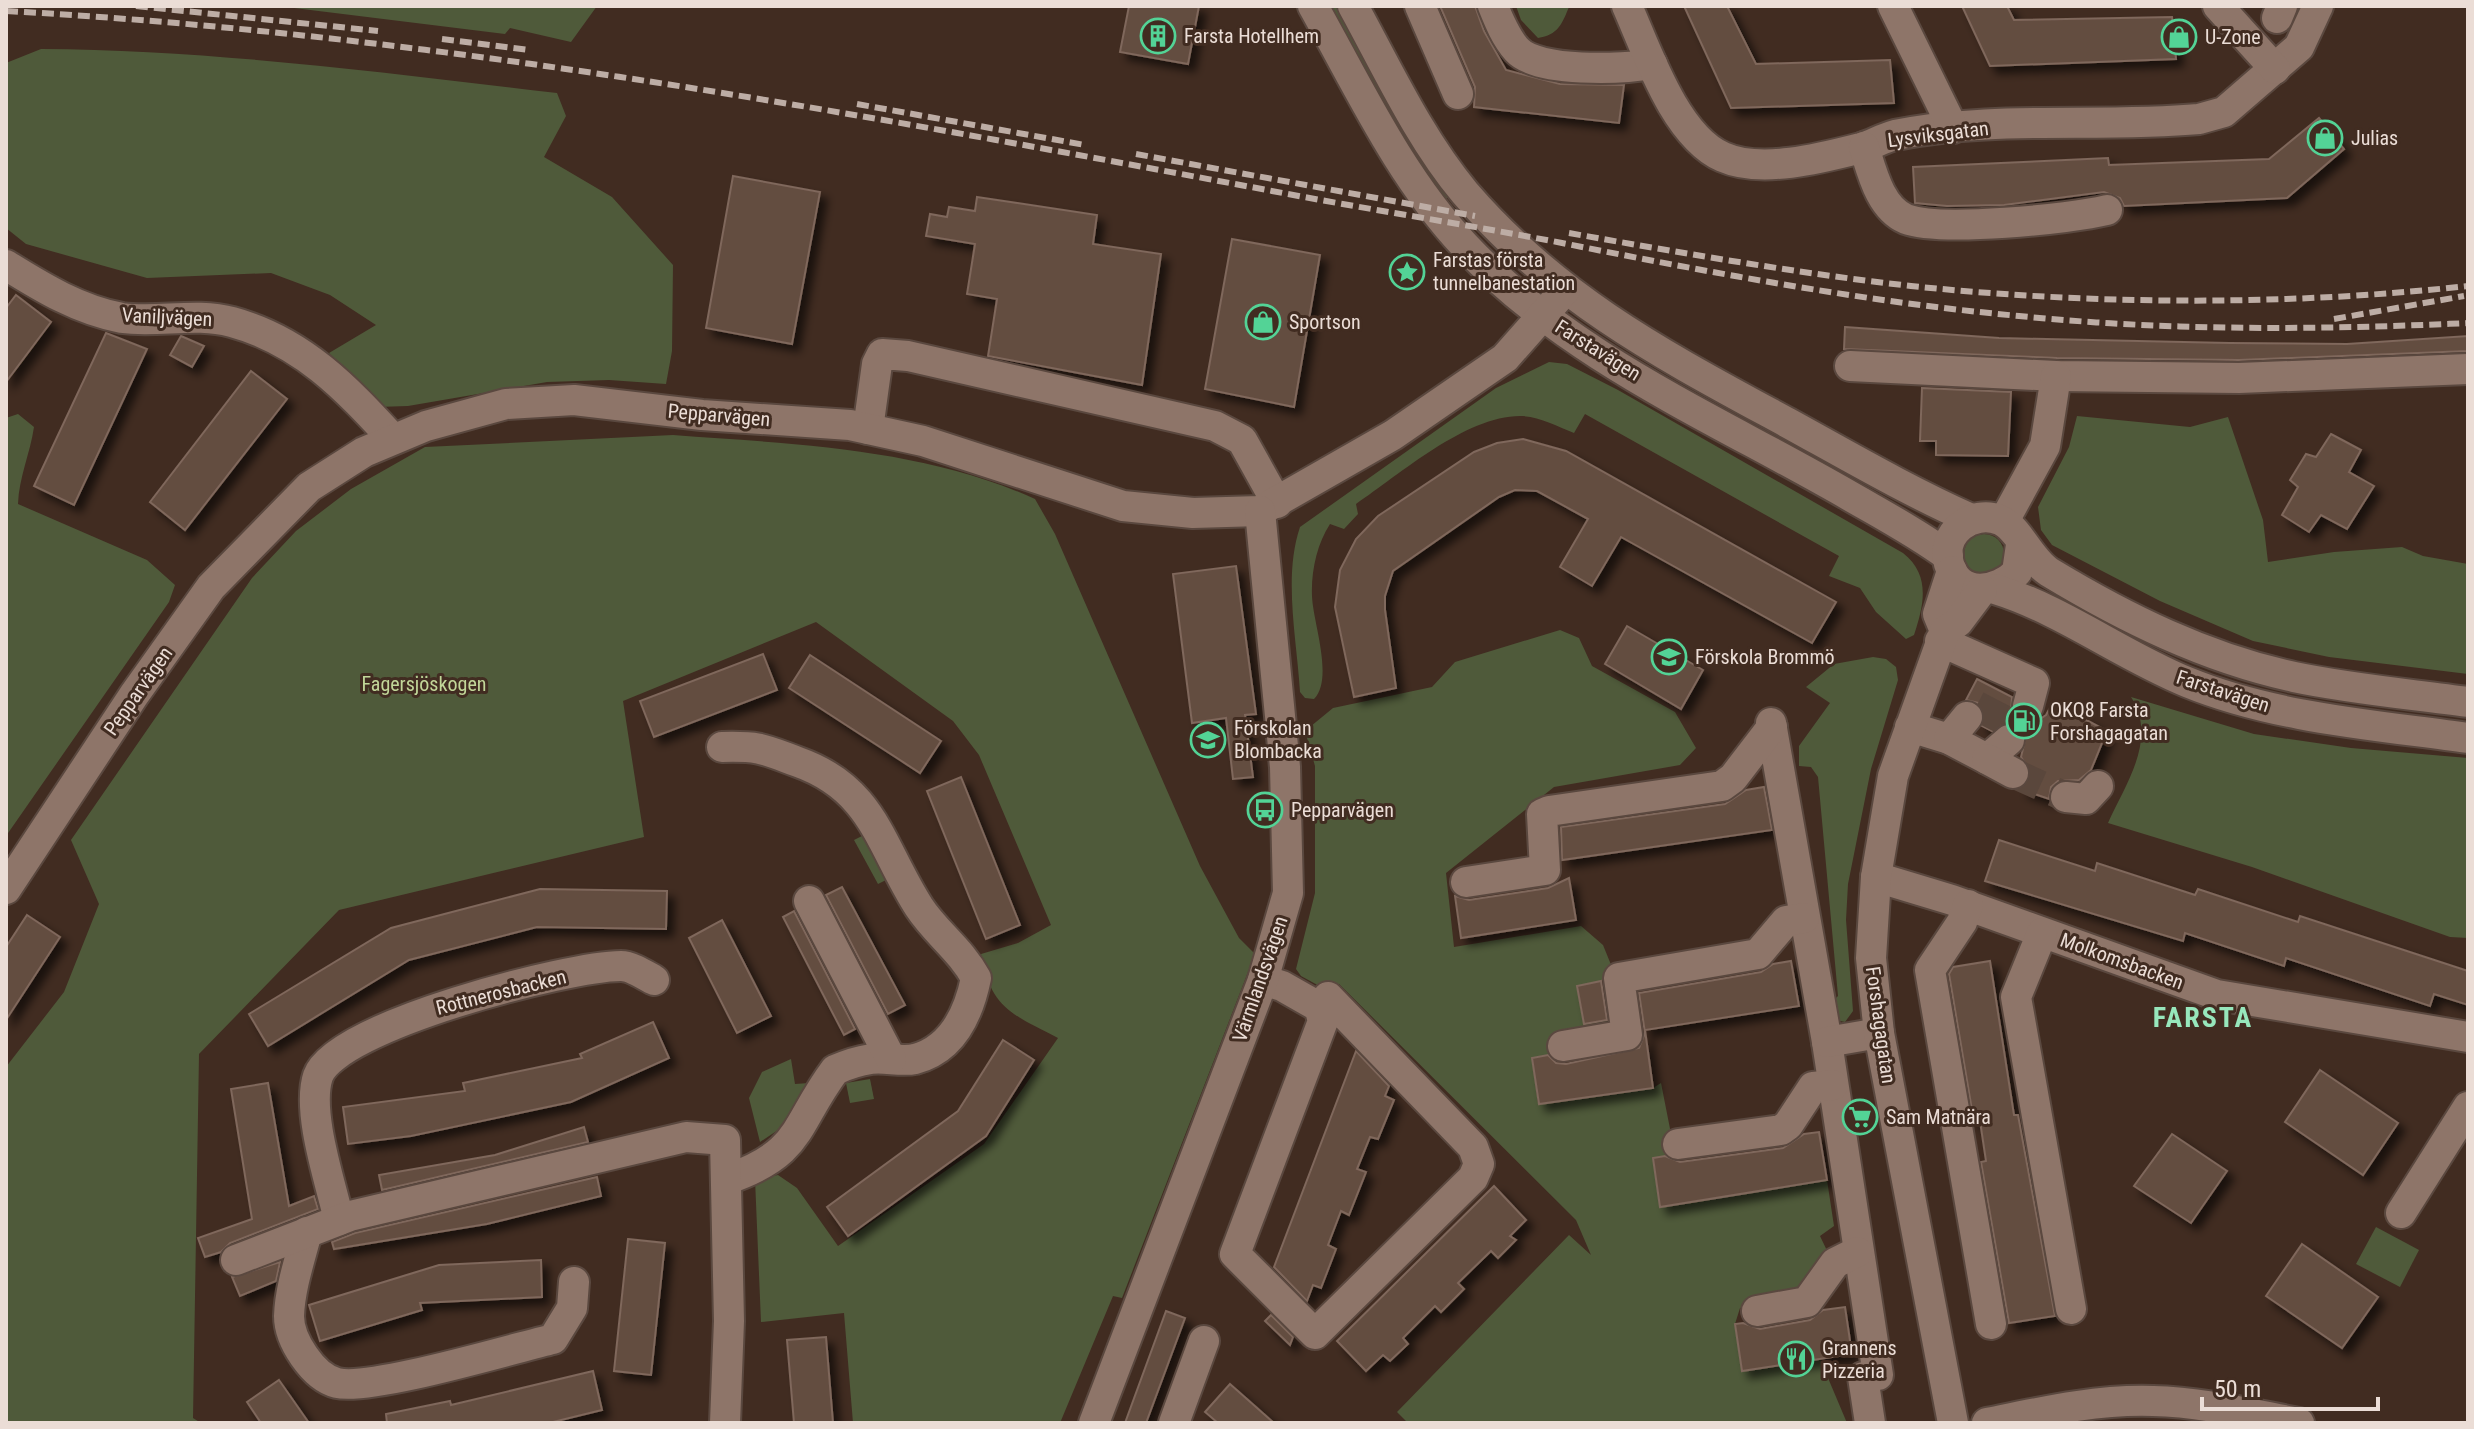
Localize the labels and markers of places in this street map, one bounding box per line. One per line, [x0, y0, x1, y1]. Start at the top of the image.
building icon: Farsta Hotellhem [1139, 17, 1177, 55]
shop icon: U-Zone [2160, 18, 2198, 56]
place label: Farsta Hotellhem [1184, 24, 1319, 48]
place label: U-Zone [2205, 25, 2261, 49]
shop icon: Julias [2306, 119, 2344, 157]
place label: Julias [2351, 126, 2398, 150]
place label: Farstas första tunnelbanestation [1433, 248, 1575, 295]
place icon: Farstas första tunnelbanestation [1388, 253, 1426, 291]
shop icon: Sportson [1244, 303, 1282, 341]
place label: Sportson [1289, 310, 1361, 334]
school or university icon: Förskola Brommö [1650, 638, 1688, 676]
place label: Förskola Brommö [1695, 645, 1835, 669]
place label: OKQ8 Farsta Forshagagatan [2050, 698, 2168, 745]
fuel station icon: OKQ8 Farsta Forshagagatan [2005, 702, 2043, 740]
place label: Förskolan Blombacka [1234, 716, 1322, 763]
school or university icon: Förskolan Blombacka [1189, 721, 1227, 759]
bus stop icon: Pepparvägen [1246, 791, 1284, 829]
place label: Pepparvägen [1291, 798, 1394, 822]
supermarket icon: Sam Matnära [1841, 1098, 1879, 1136]
place label: Sam Matnära [1886, 1105, 1991, 1129]
place label: Grannens Pizzeria [1822, 1336, 1897, 1383]
restaurant icon: Grannens Pizzeria [1777, 1340, 1815, 1378]

